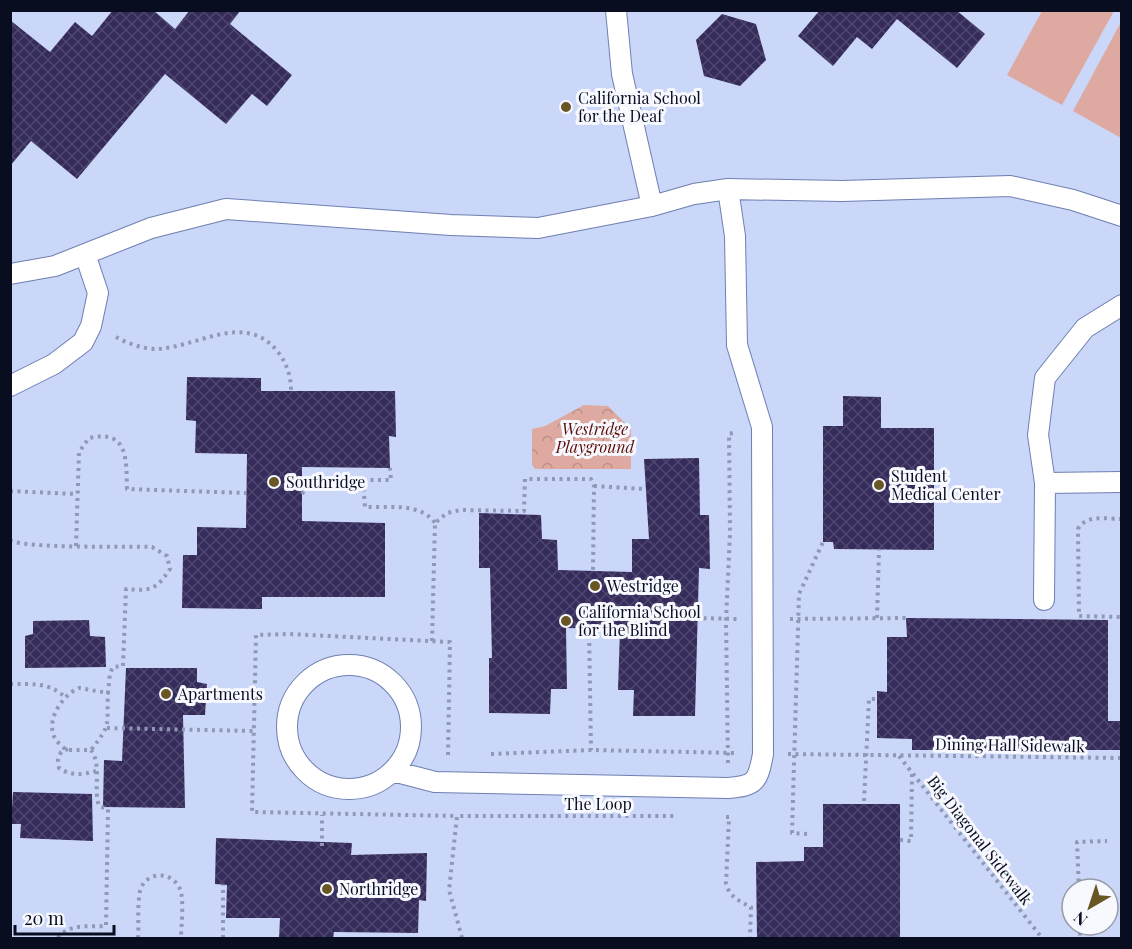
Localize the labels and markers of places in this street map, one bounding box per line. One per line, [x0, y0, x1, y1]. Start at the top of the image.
place label: California School for the Deaf [578, 87, 701, 126]
marker: California School for the Deaf [559, 100, 573, 114]
place label: Student Medical Center [891, 465, 1001, 504]
place label: Southridge [286, 471, 365, 492]
marker: Southridge [267, 475, 281, 489]
marker: Student Medical Center [872, 478, 886, 492]
place label: Westridge [606, 575, 679, 596]
marker: Westridge [588, 579, 602, 593]
place label: California School for the Blind [578, 601, 701, 640]
marker: California School for the Blind [559, 614, 573, 628]
place label: Apartments [177, 683, 263, 704]
marker: Apartments [159, 687, 173, 701]
place label: Northridge [339, 878, 418, 899]
marker: Northridge [320, 882, 334, 896]

